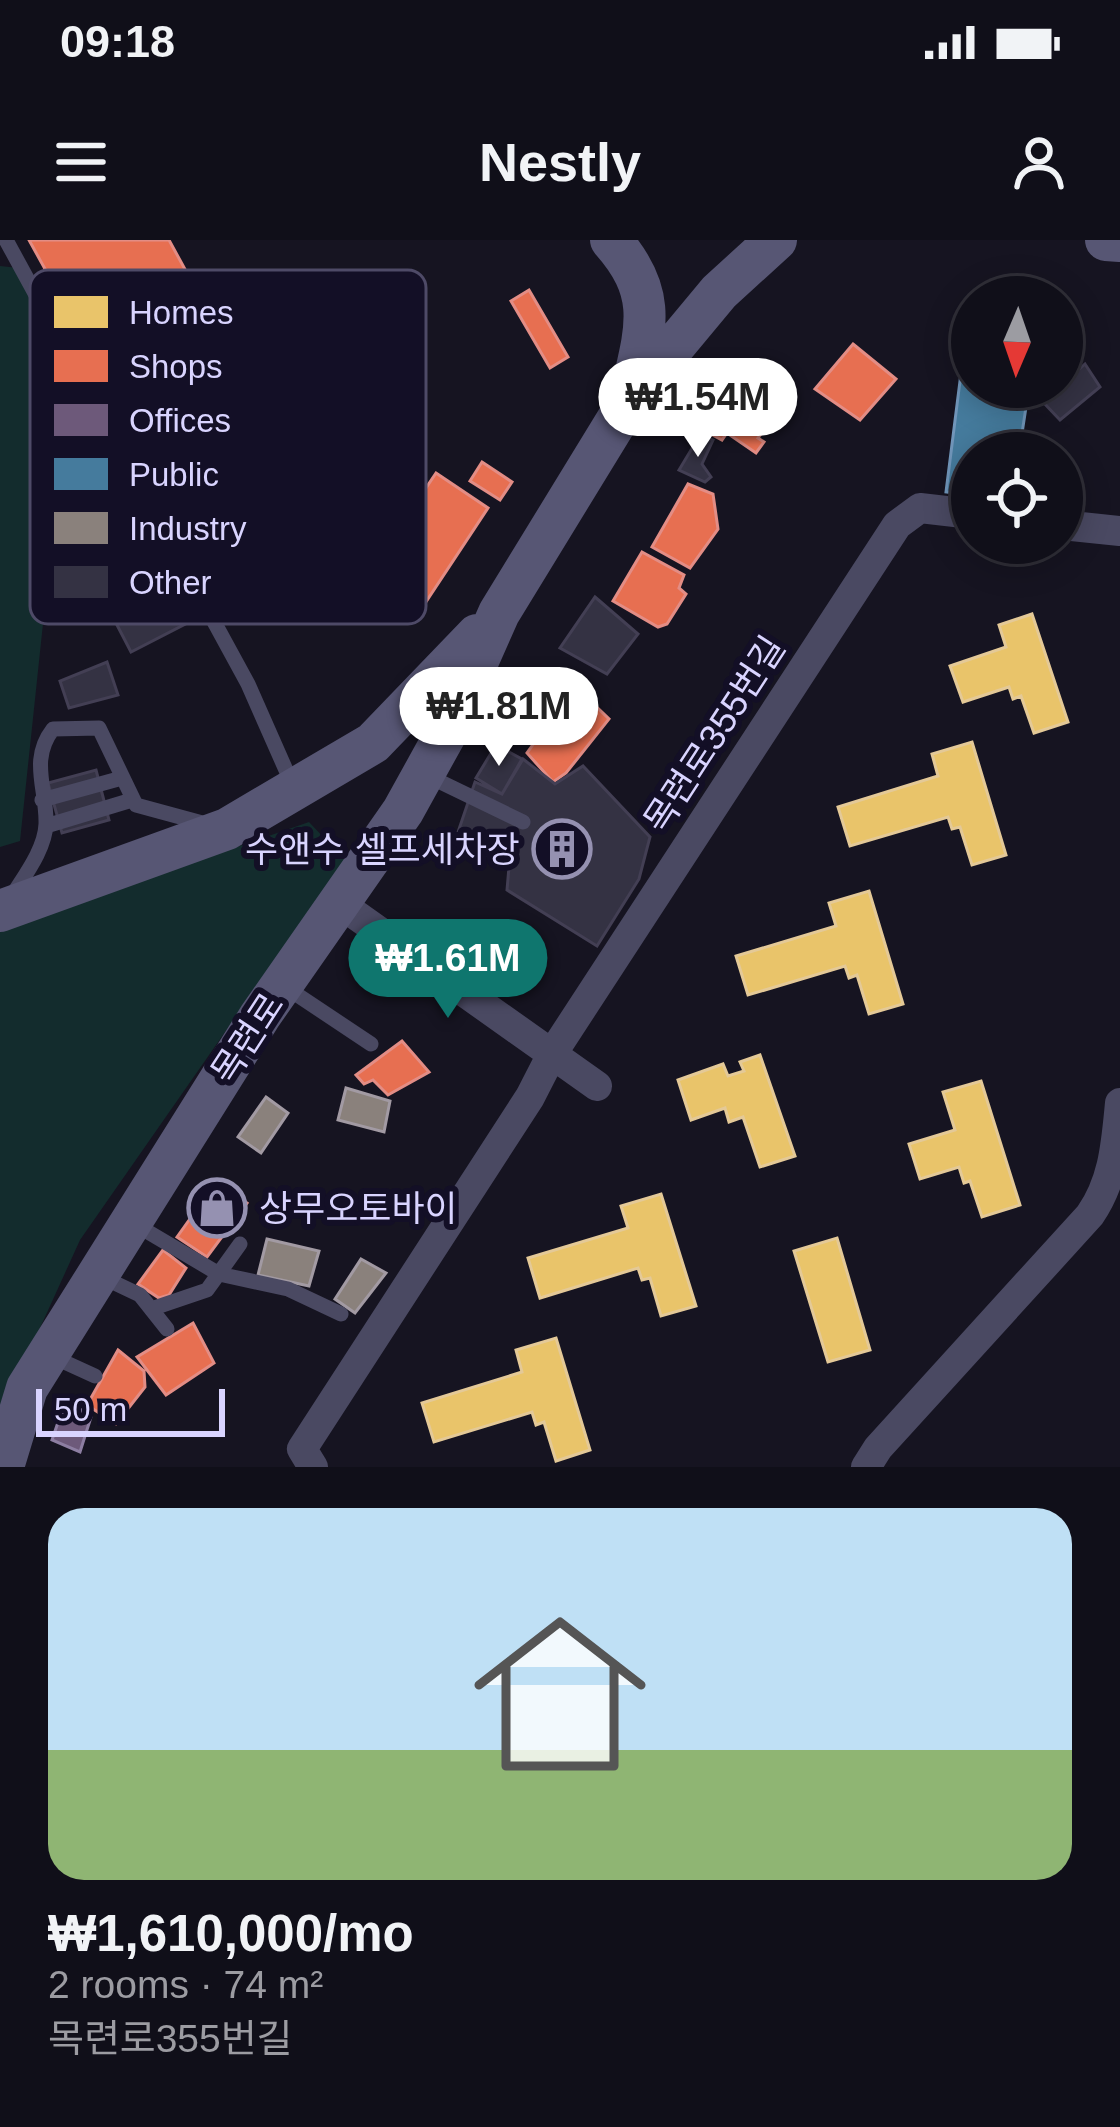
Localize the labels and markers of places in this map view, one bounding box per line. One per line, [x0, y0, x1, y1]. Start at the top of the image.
pin: ₩1.54M [600, 358, 796, 460]
pin: ₩1.81M [401, 667, 597, 769]
building icon: 수앤수 셀프세차장 [531, 818, 593, 880]
place label: 수앤수 셀프세차장 [245, 829, 520, 870]
pin: ₩1.61M [350, 919, 546, 1021]
shop icon: 상무오토바이 [186, 1177, 248, 1239]
place label: 상무오토바이 [259, 1188, 458, 1229]

